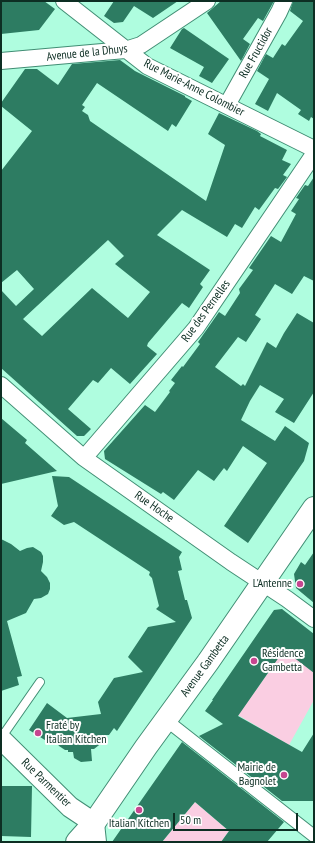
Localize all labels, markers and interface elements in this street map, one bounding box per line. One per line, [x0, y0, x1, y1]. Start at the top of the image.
street label: Rue Fructidor [236, 25, 276, 81]
street label: Avenue de la Dhuys [46, 42, 128, 64]
street label: Rue Marie-Anne Colombier [141, 56, 247, 120]
street label: Rue des Pernelles [179, 277, 233, 345]
street label: Rue Hoche [132, 488, 176, 526]
place label: L'Antenne [253, 577, 292, 591]
marker: L'Antenne [295, 579, 305, 589]
street label: Avenue Gambetta [178, 632, 232, 700]
place label: Résidence Gambetta [262, 647, 303, 675]
marker: Résidence Gambetta [249, 656, 259, 666]
place label: Fraté by Italian Kitchen [46, 719, 106, 747]
marker: Fraté by Italian Kitchen [33, 728, 43, 738]
street label: Rue Parmentier [18, 756, 74, 810]
place label: Mairie de Bagnolet [237, 761, 276, 789]
marker: Mairie de Bagnolet [279, 770, 289, 780]
marker: Italian Kitchen [134, 805, 144, 815]
scale bar [175, 805, 300, 831]
text: 50 m [180, 812, 201, 827]
place label: Italian Kitchen [109, 817, 169, 831]

